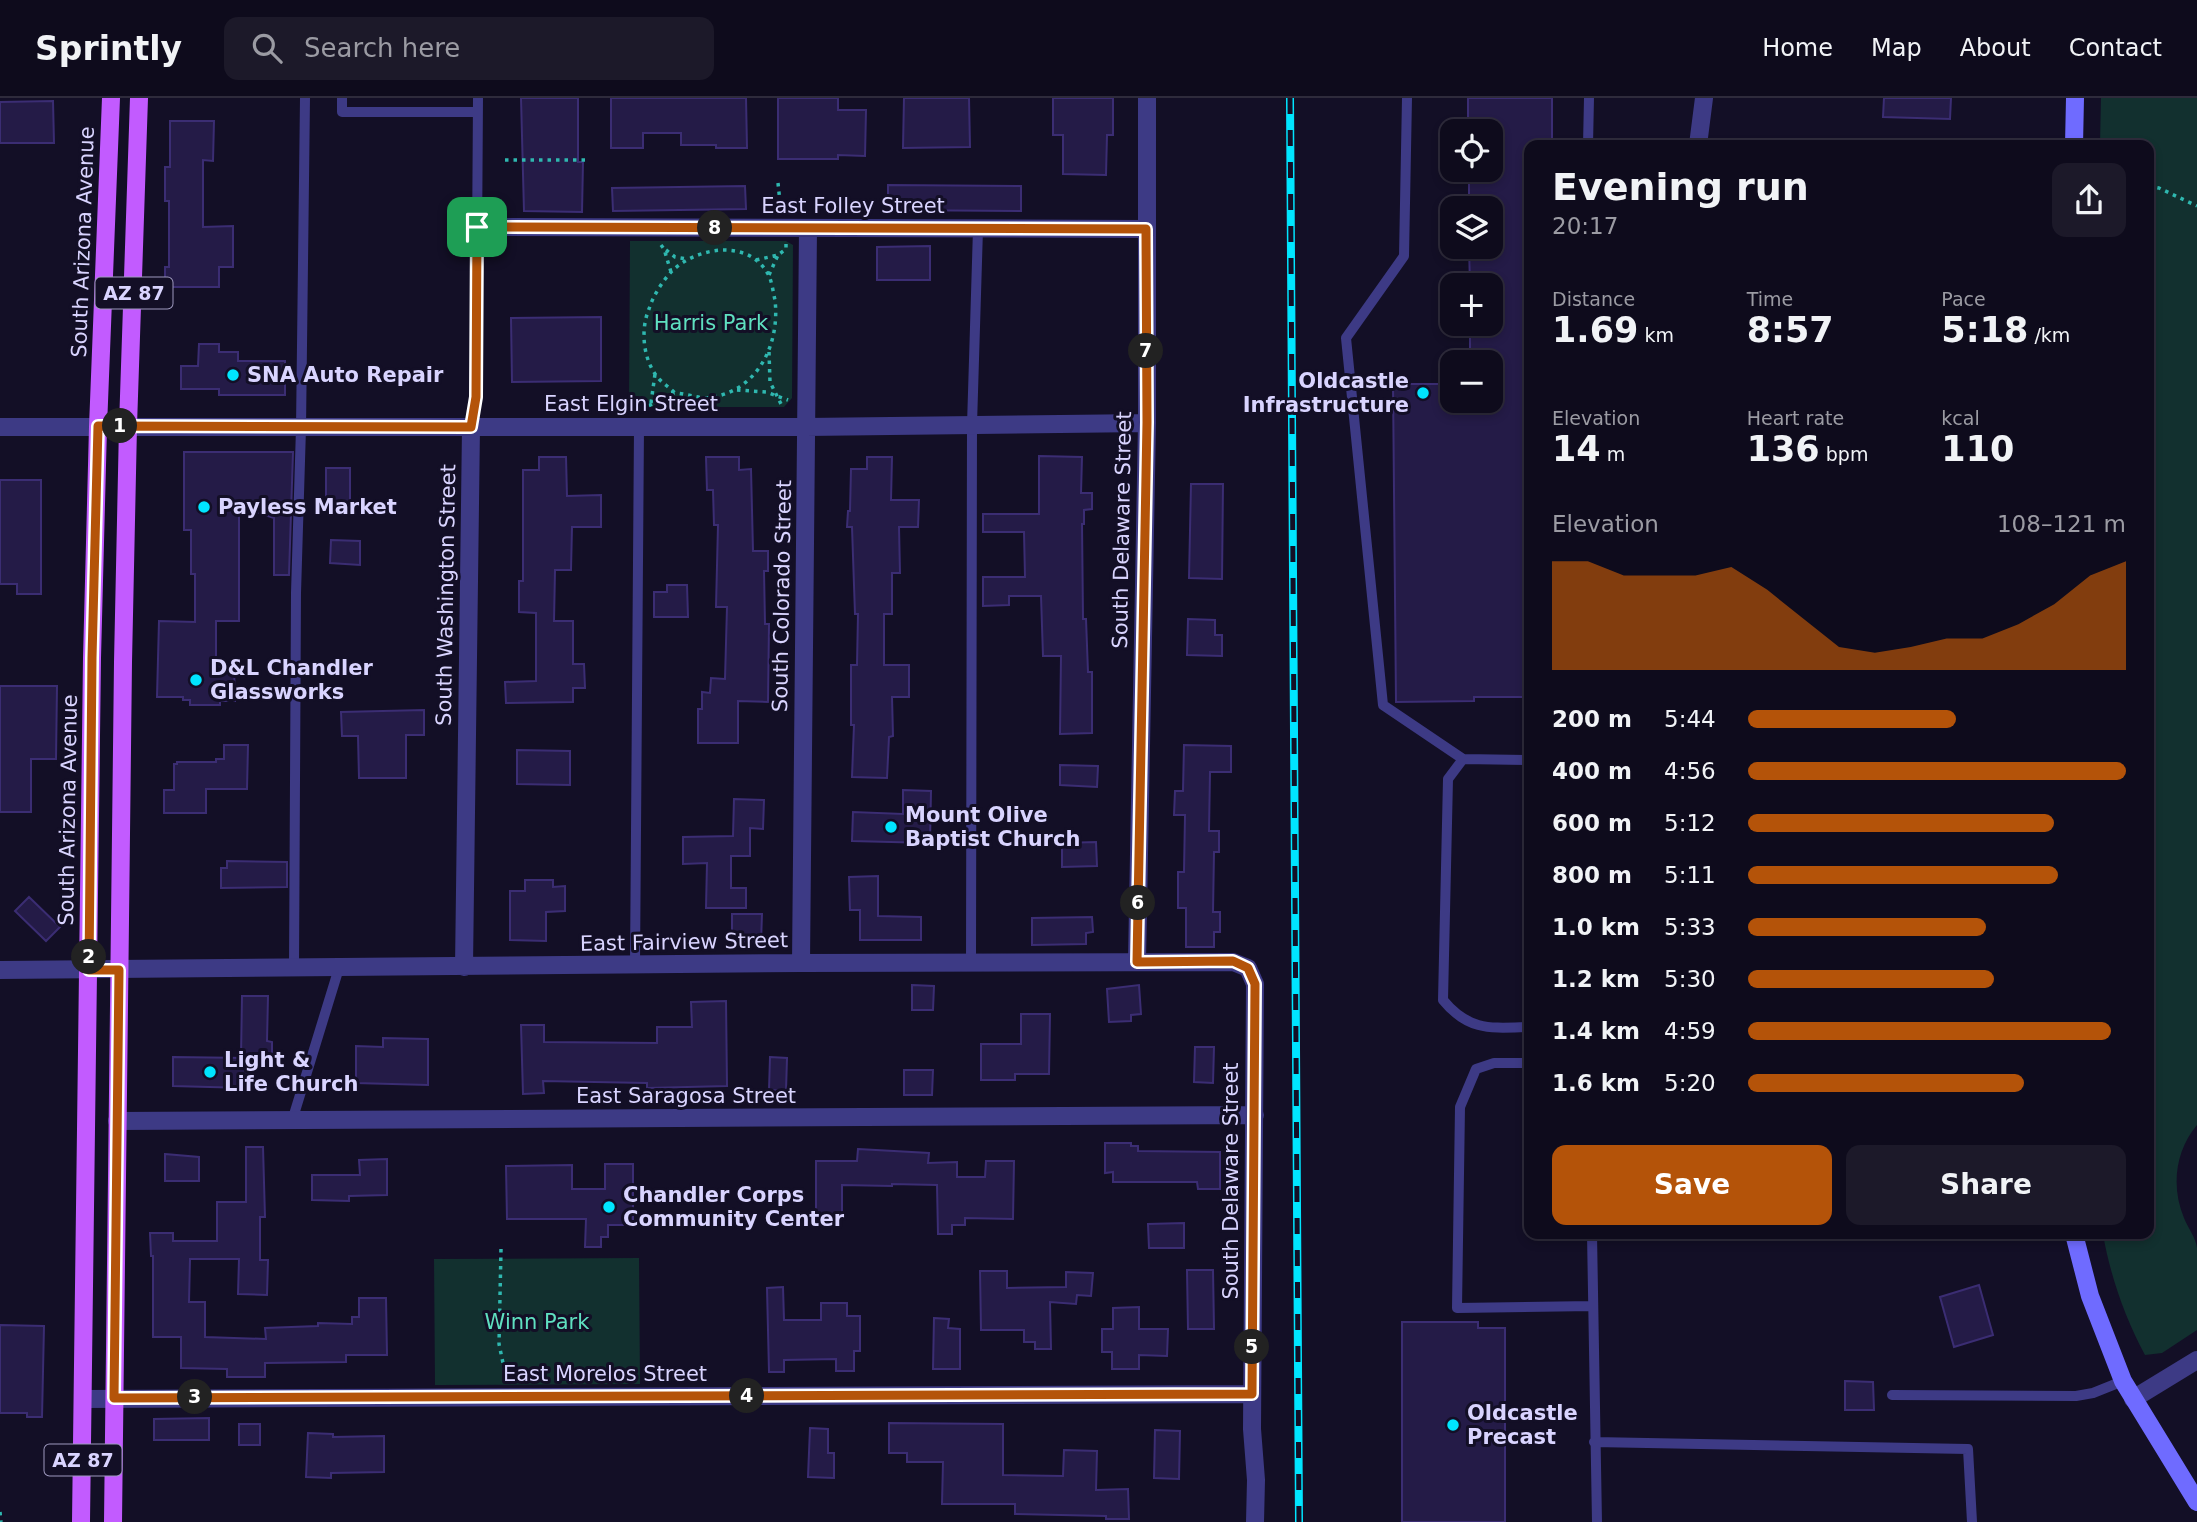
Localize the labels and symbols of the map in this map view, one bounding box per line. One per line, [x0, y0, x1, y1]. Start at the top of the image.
street label: South Arizona Avenue [67, 126, 99, 358]
street label: East Folley Street [761, 194, 945, 218]
pin [447, 197, 507, 257]
pin: 8 [698, 211, 732, 246]
road number: AZ 87 [96, 278, 172, 308]
park label: Harris Park [654, 311, 769, 335]
pin: 7 [1128, 334, 1164, 368]
place label: SNA Auto Repair [247, 363, 444, 387]
marker: SNA Auto Repair [225, 367, 241, 383]
place label: Oldcastle Infrastructure [1243, 369, 1409, 417]
marker: Oldcastle Infrastructure [1415, 385, 1431, 401]
street label: East Elgin Street [544, 392, 718, 416]
pin: 1 [102, 408, 138, 444]
street label: South Delaware Street [1108, 411, 1136, 649]
street label: South Washington Street [432, 464, 460, 726]
street label: South Colorado Street [768, 480, 796, 712]
place label: Payless Market [218, 495, 397, 519]
marker: Payless Market [196, 499, 212, 515]
place label: D&L Chandler Glassworks [210, 656, 373, 704]
marker: D&L Chandler Glassworks [188, 672, 204, 688]
street label: South Arizona Avenue [54, 694, 82, 926]
place label: Mount Olive Baptist Church [905, 803, 1080, 851]
marker: Mount Olive Baptist Church [883, 819, 899, 835]
pin: 6 [1120, 886, 1156, 920]
street label: East Fairview Street [580, 928, 788, 956]
pin: 2 [72, 940, 106, 974]
place label: Light & Life Church [224, 1048, 358, 1096]
street label: South Delaware Street [1219, 1062, 1243, 1300]
marker: Light & Life Church [202, 1064, 218, 1080]
street label: East Saragosa Street [576, 1084, 796, 1108]
place label: Chandler Corps Community Center [623, 1183, 845, 1231]
marker: Chandler Corps Community Center [601, 1199, 617, 1215]
park label: Winn Park [485, 1310, 590, 1334]
pin: 5 [1234, 1330, 1270, 1364]
street label: East Morelos Street [503, 1362, 707, 1386]
pin: 4 [730, 1378, 764, 1414]
pin: 3 [178, 1380, 212, 1414]
place label: Oldcastle Precast [1467, 1401, 1578, 1449]
marker: Oldcastle Precast [1445, 1417, 1461, 1433]
road number: AZ 87 [44, 1444, 122, 1476]

